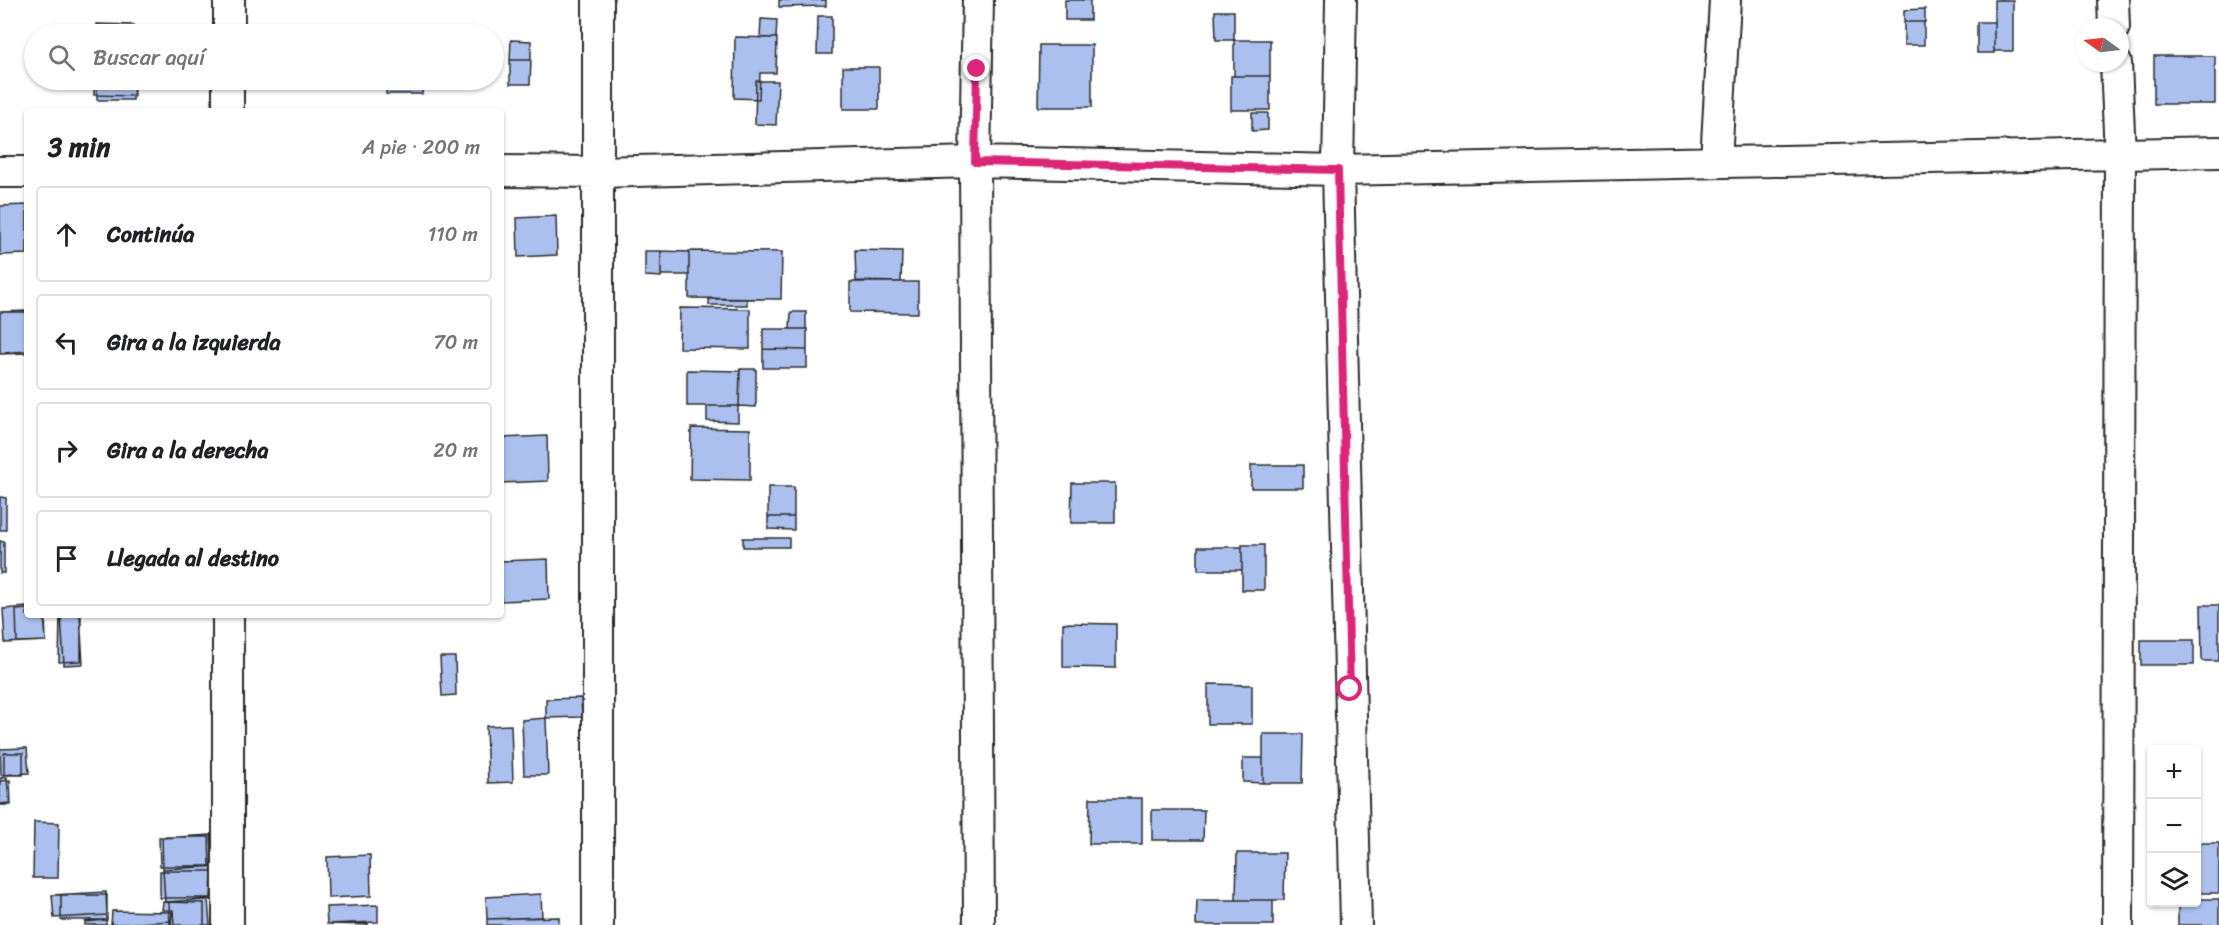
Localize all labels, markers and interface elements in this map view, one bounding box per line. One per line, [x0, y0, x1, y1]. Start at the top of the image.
north arrow [2075, 18, 2129, 72]
search box [24, 24, 504, 90]
text: Buscar aquí [93, 38, 205, 77]
icon: search [45, 41, 78, 74]
route end [963, 55, 989, 81]
text: 3 min [48, 124, 110, 170]
text: A pie · 200 m [362, 130, 480, 165]
text: Continúa [107, 215, 194, 254]
text: 110 m [428, 217, 478, 252]
icon: ahead [50, 218, 83, 251]
text: Gira a la izquierda [107, 323, 280, 362]
text: 70 m [433, 325, 478, 360]
icon: left [50, 326, 83, 359]
text: Gira a la derecha [107, 431, 268, 470]
text: 20 m [433, 433, 478, 468]
icon: right [50, 434, 83, 467]
text: Llegada al destino [107, 539, 279, 578]
icon: arrive [50, 542, 83, 575]
route start [1336, 675, 1362, 701]
map controls [2147, 745, 2201, 907]
button: + [2147, 745, 2201, 799]
button: − [2147, 799, 2201, 853]
button: layers [2147, 853, 2201, 907]

